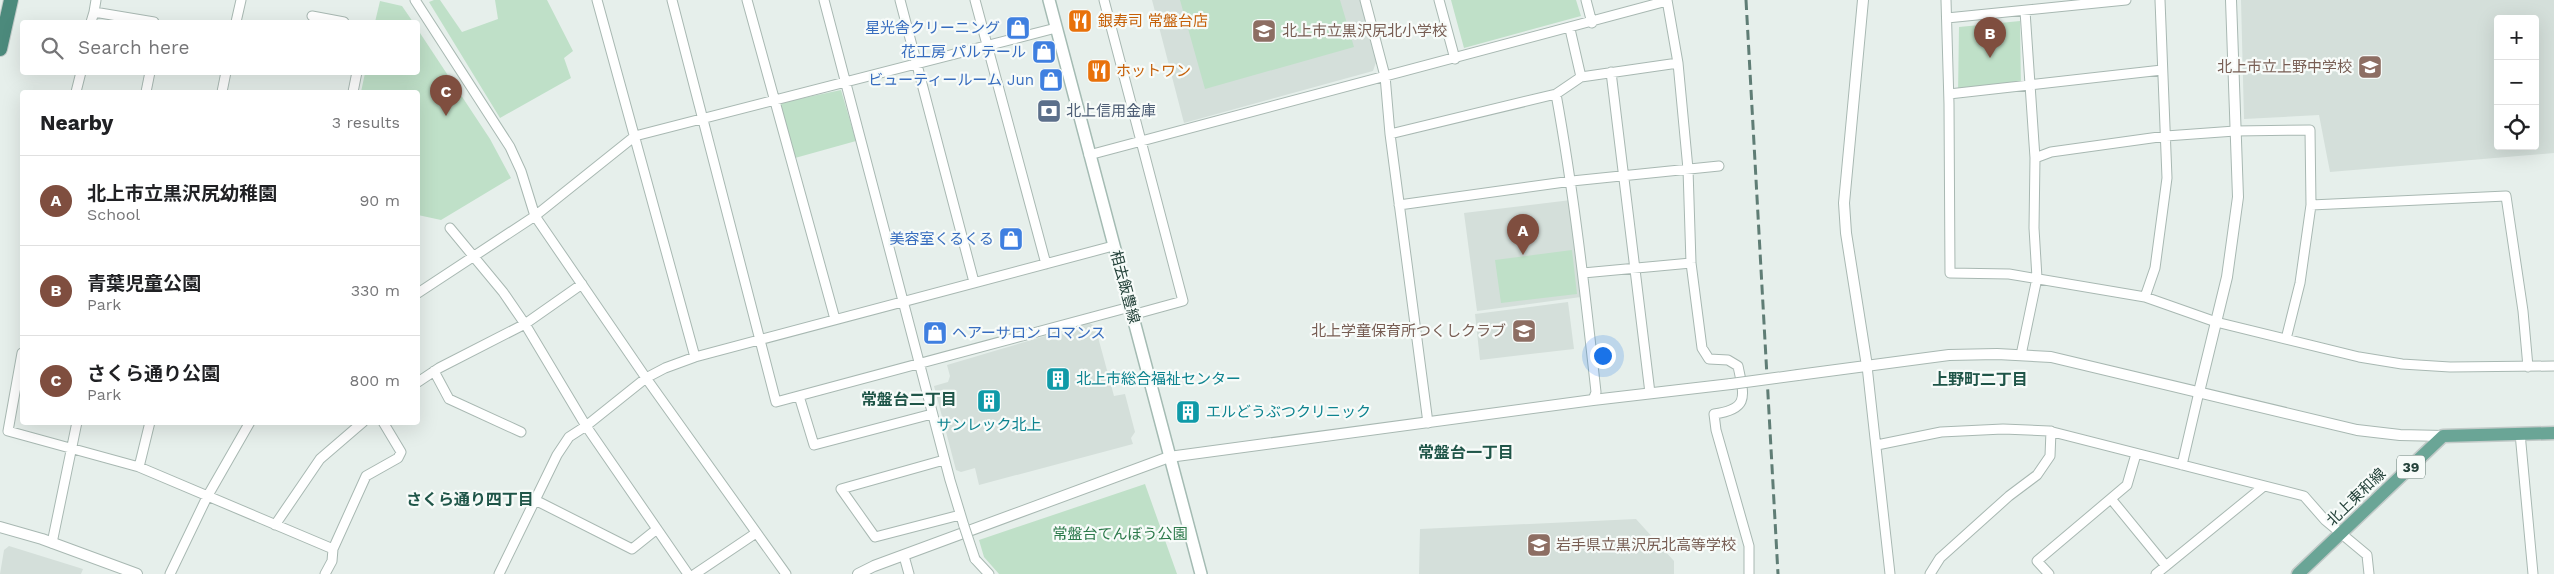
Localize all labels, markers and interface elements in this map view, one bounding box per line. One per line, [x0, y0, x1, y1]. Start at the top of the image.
restaurant icon: 銀寿司 常盤台店 [1067, 8, 1093, 34]
place label: 銀寿司 常盤台店 [1098, 12, 1208, 30]
shop icon: 星光舎クリーニング [1005, 15, 1031, 41]
map controls [2494, 15, 2539, 150]
button: + [2494, 15, 2539, 60]
pin: B [1974, 17, 2006, 58]
school or university icon: 北上市立黒沢尻北小学校 [1251, 18, 1277, 44]
place label: 星光舎クリーニング [865, 19, 1000, 37]
search box [20, 20, 420, 75]
place label: 北上市立黒沢尻北小学校 [1282, 22, 1447, 40]
icon: search [38, 34, 66, 62]
text: Search here [78, 36, 189, 59]
shop icon: 花工房 パルテール [1031, 39, 1057, 65]
place label: 花工房 パルテール [901, 43, 1026, 61]
school or university icon: 北上市立上野中学校 [2357, 54, 2383, 80]
restaurant icon: ホットワン [1086, 58, 1112, 84]
place label: 北上市立上野中学校 [2217, 58, 2352, 76]
button: − [2494, 60, 2539, 105]
place label: ホットワン [1116, 62, 1191, 80]
shop icon: ビューティールーム Jun [1038, 67, 1064, 93]
place label: ビューティールーム Jun [868, 71, 1034, 89]
pin: C [430, 75, 462, 116]
bank icon: 北上信用金庫 [1036, 98, 1062, 124]
place label: 北上信用金庫 [1066, 102, 1156, 120]
button: locate [2494, 105, 2539, 150]
text: Nearby [40, 110, 113, 135]
text: 3 results [332, 113, 400, 132]
text: 北上市立黒沢尻幼稚園 [87, 182, 277, 205]
text: A [51, 191, 61, 210]
text: 90 m [359, 191, 400, 210]
text: School [87, 205, 140, 224]
pin: A [1507, 214, 1539, 255]
shop icon: 美容室くるくる [998, 226, 1024, 252]
place label: 美容室くるくる [890, 230, 994, 248]
street label: 相去飯豊線 [1107, 248, 1143, 326]
text: 青葉児童公園 [87, 272, 201, 295]
text: B [51, 281, 61, 300]
text: 330 m [351, 281, 400, 300]
text: Park [87, 295, 121, 314]
school or university icon: 北上学童保育所つくしクラブ [1511, 318, 1537, 344]
shop icon: ヘアーサロン ロマンス [922, 320, 948, 346]
place label: 北上学童保育所つくしクラブ [1311, 322, 1506, 340]
place label: ヘアーサロン ロマンス [952, 324, 1106, 342]
your location [1590, 343, 1616, 369]
text: さくら通り公園 [87, 362, 220, 385]
building icon: 北上市総合福祉センター [1045, 366, 1071, 392]
place label: 北上市総合福祉センター [1076, 370, 1241, 388]
district label: 上野町二丁目 [1932, 370, 2028, 389]
text: C [51, 371, 61, 390]
text: 800 m [350, 371, 400, 390]
text: Park [87, 385, 121, 404]
building icon: サンレック北上 [976, 388, 1002, 414]
district label: 常盤台二丁目 [861, 390, 957, 409]
building icon: エルどうぶつクリニック [1175, 399, 1201, 425]
place label: エルどうぶつクリニック [1206, 403, 1371, 421]
place label: サンレック北上 [936, 416, 1042, 434]
district label: 常盤台一丁目 [1418, 443, 1514, 462]
road number: 39 [2397, 456, 2425, 478]
street label: 北上東和線 [2323, 464, 2389, 530]
district label: さくら通り四丁目 [406, 490, 534, 509]
park label: 常盤台てんぼう公園 [1052, 525, 1188, 543]
school or university icon: 岩手県立黒沢尻北高等学校 [1526, 532, 1552, 558]
place label: 岩手県立黒沢尻北高等学校 [1556, 536, 1736, 554]

